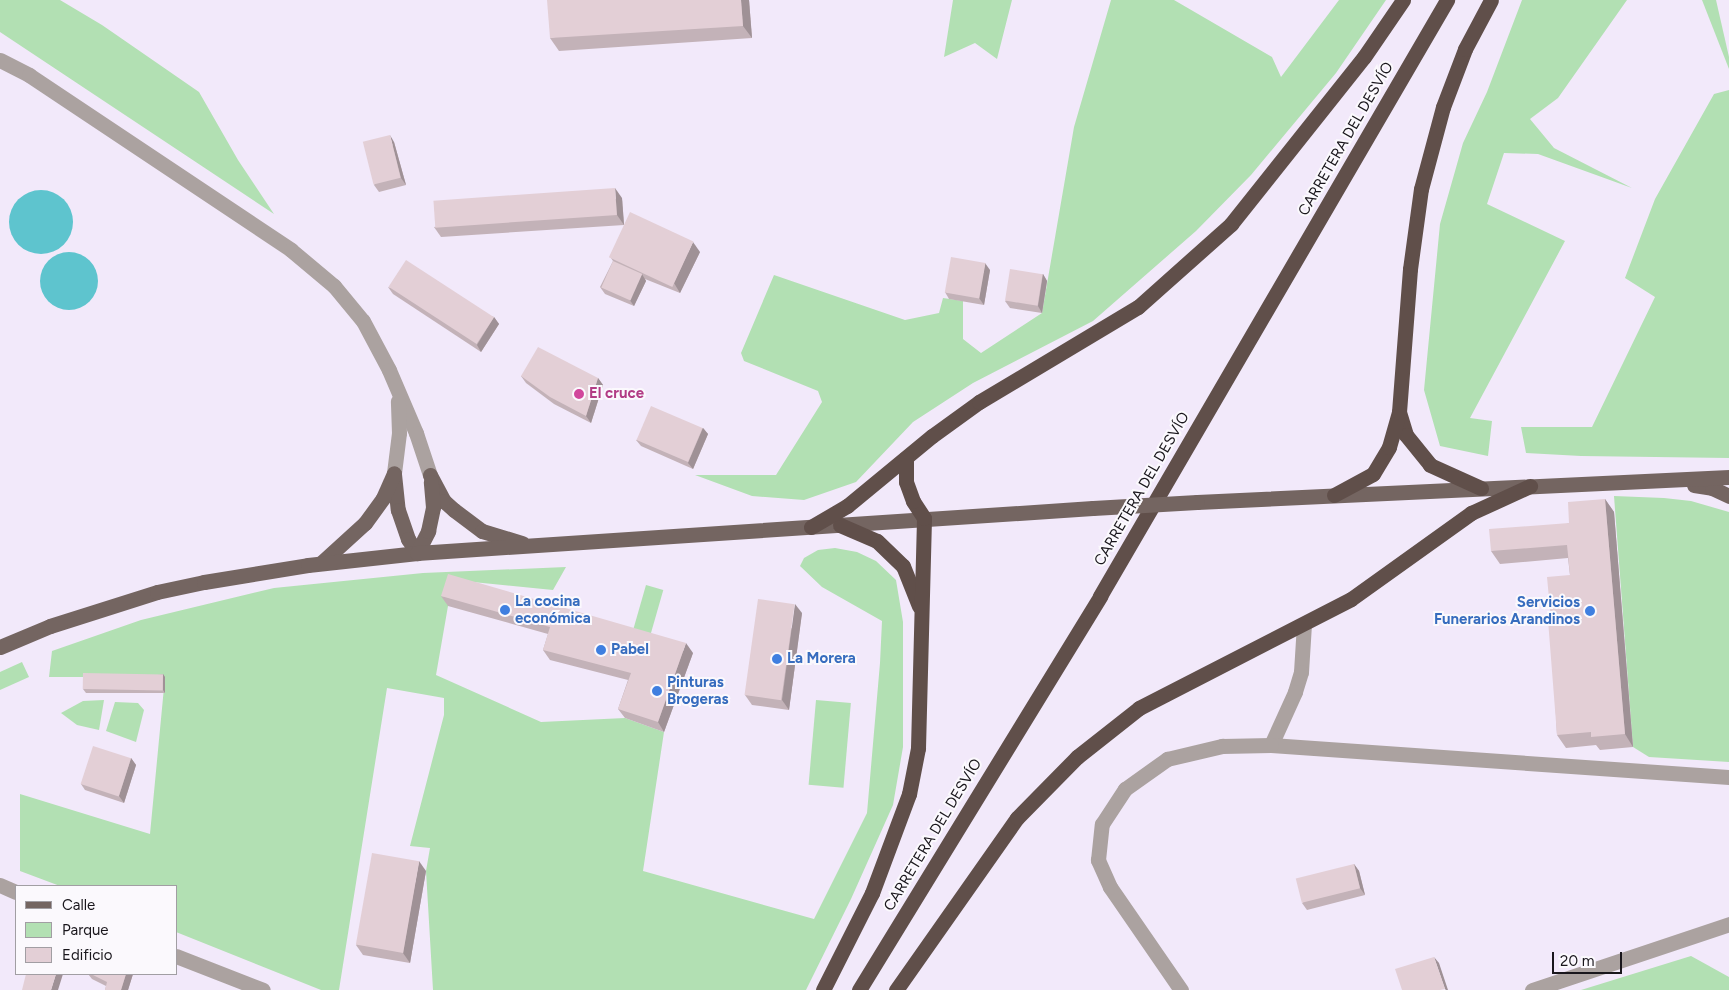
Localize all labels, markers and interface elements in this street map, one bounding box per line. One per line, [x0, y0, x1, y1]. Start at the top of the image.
street label: CARRETERA DEL DESVÍO [1295, 59, 1397, 219]
place label: El cruce [589, 385, 644, 403]
marker: El cruce [573, 388, 585, 400]
street label: CARRETERA DEL DESVÍO [1091, 409, 1193, 569]
place label: La cocina económica [515, 592, 591, 627]
place label: Servicios Funerarios Arandinos [1434, 593, 1580, 628]
marker: La cocina económica [499, 604, 511, 616]
marker: Servicios Funerarios Arandinos [1584, 605, 1596, 617]
place label: Pabel [611, 641, 649, 659]
marker: Pabel [595, 644, 607, 656]
place label: La Morera [787, 650, 856, 668]
marker: La Morera [771, 653, 783, 665]
place label: Pinturas Brogeras [667, 673, 729, 708]
marker: Pinturas Brogeras [651, 685, 663, 697]
street label: CARRETERA DEL DESVÍO [880, 756, 986, 914]
legend [15, 885, 178, 975]
text: Calle [62, 896, 95, 914]
text: Parque [62, 921, 109, 939]
scale bar [1554, 942, 1624, 974]
text: Edificio [62, 946, 112, 964]
text: 20 m [1560, 952, 1594, 970]

